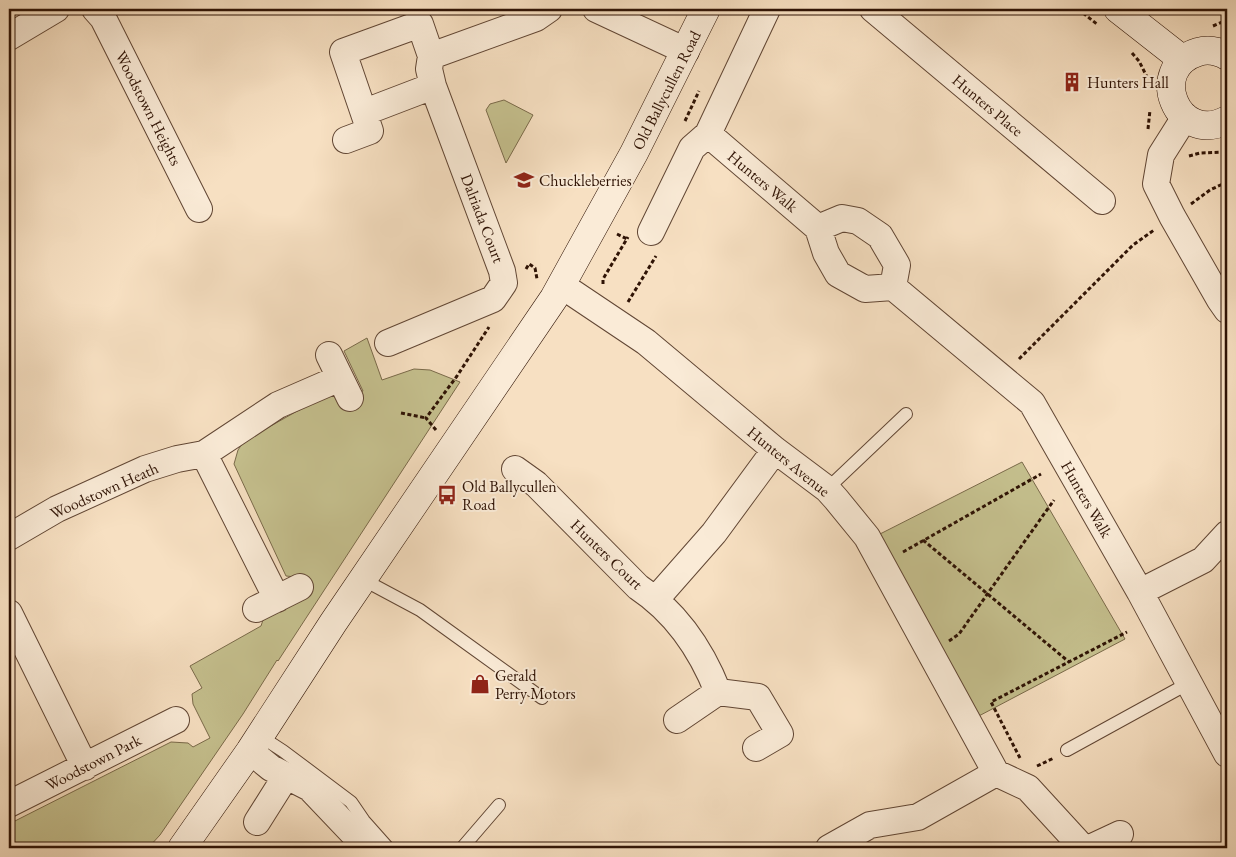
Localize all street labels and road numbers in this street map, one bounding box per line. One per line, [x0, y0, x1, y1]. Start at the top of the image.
street label: Old Ballycullen Road [627, 26, 706, 154]
street label: Woodstown Heights [111, 47, 187, 169]
street label: Hunters Place [948, 70, 1027, 141]
street label: Hunters Walk [723, 146, 803, 217]
street label: Dalriada Court [456, 171, 509, 266]
street label: Hunters Avenue [743, 422, 834, 501]
street label: Woodstown Heath [47, 457, 162, 524]
street label: Hunters Walk [1056, 457, 1117, 542]
street label: Hunters Court [566, 515, 647, 594]
street label: Woodstown Park [42, 729, 145, 796]

